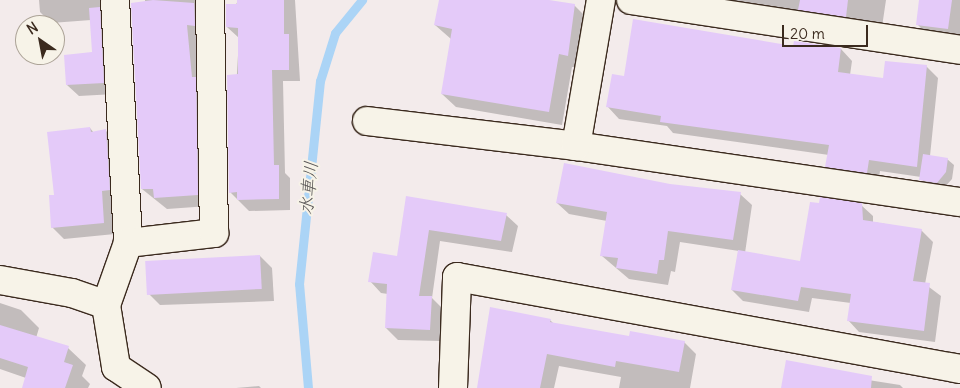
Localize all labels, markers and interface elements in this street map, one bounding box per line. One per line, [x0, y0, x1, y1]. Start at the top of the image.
north arrow [15, 15, 65, 65]
scale bar [785, 15, 871, 47]
text: N [23, 18, 41, 38]
text: 20 m [790, 24, 825, 43]
water label: 水車川 [295, 160, 323, 216]

